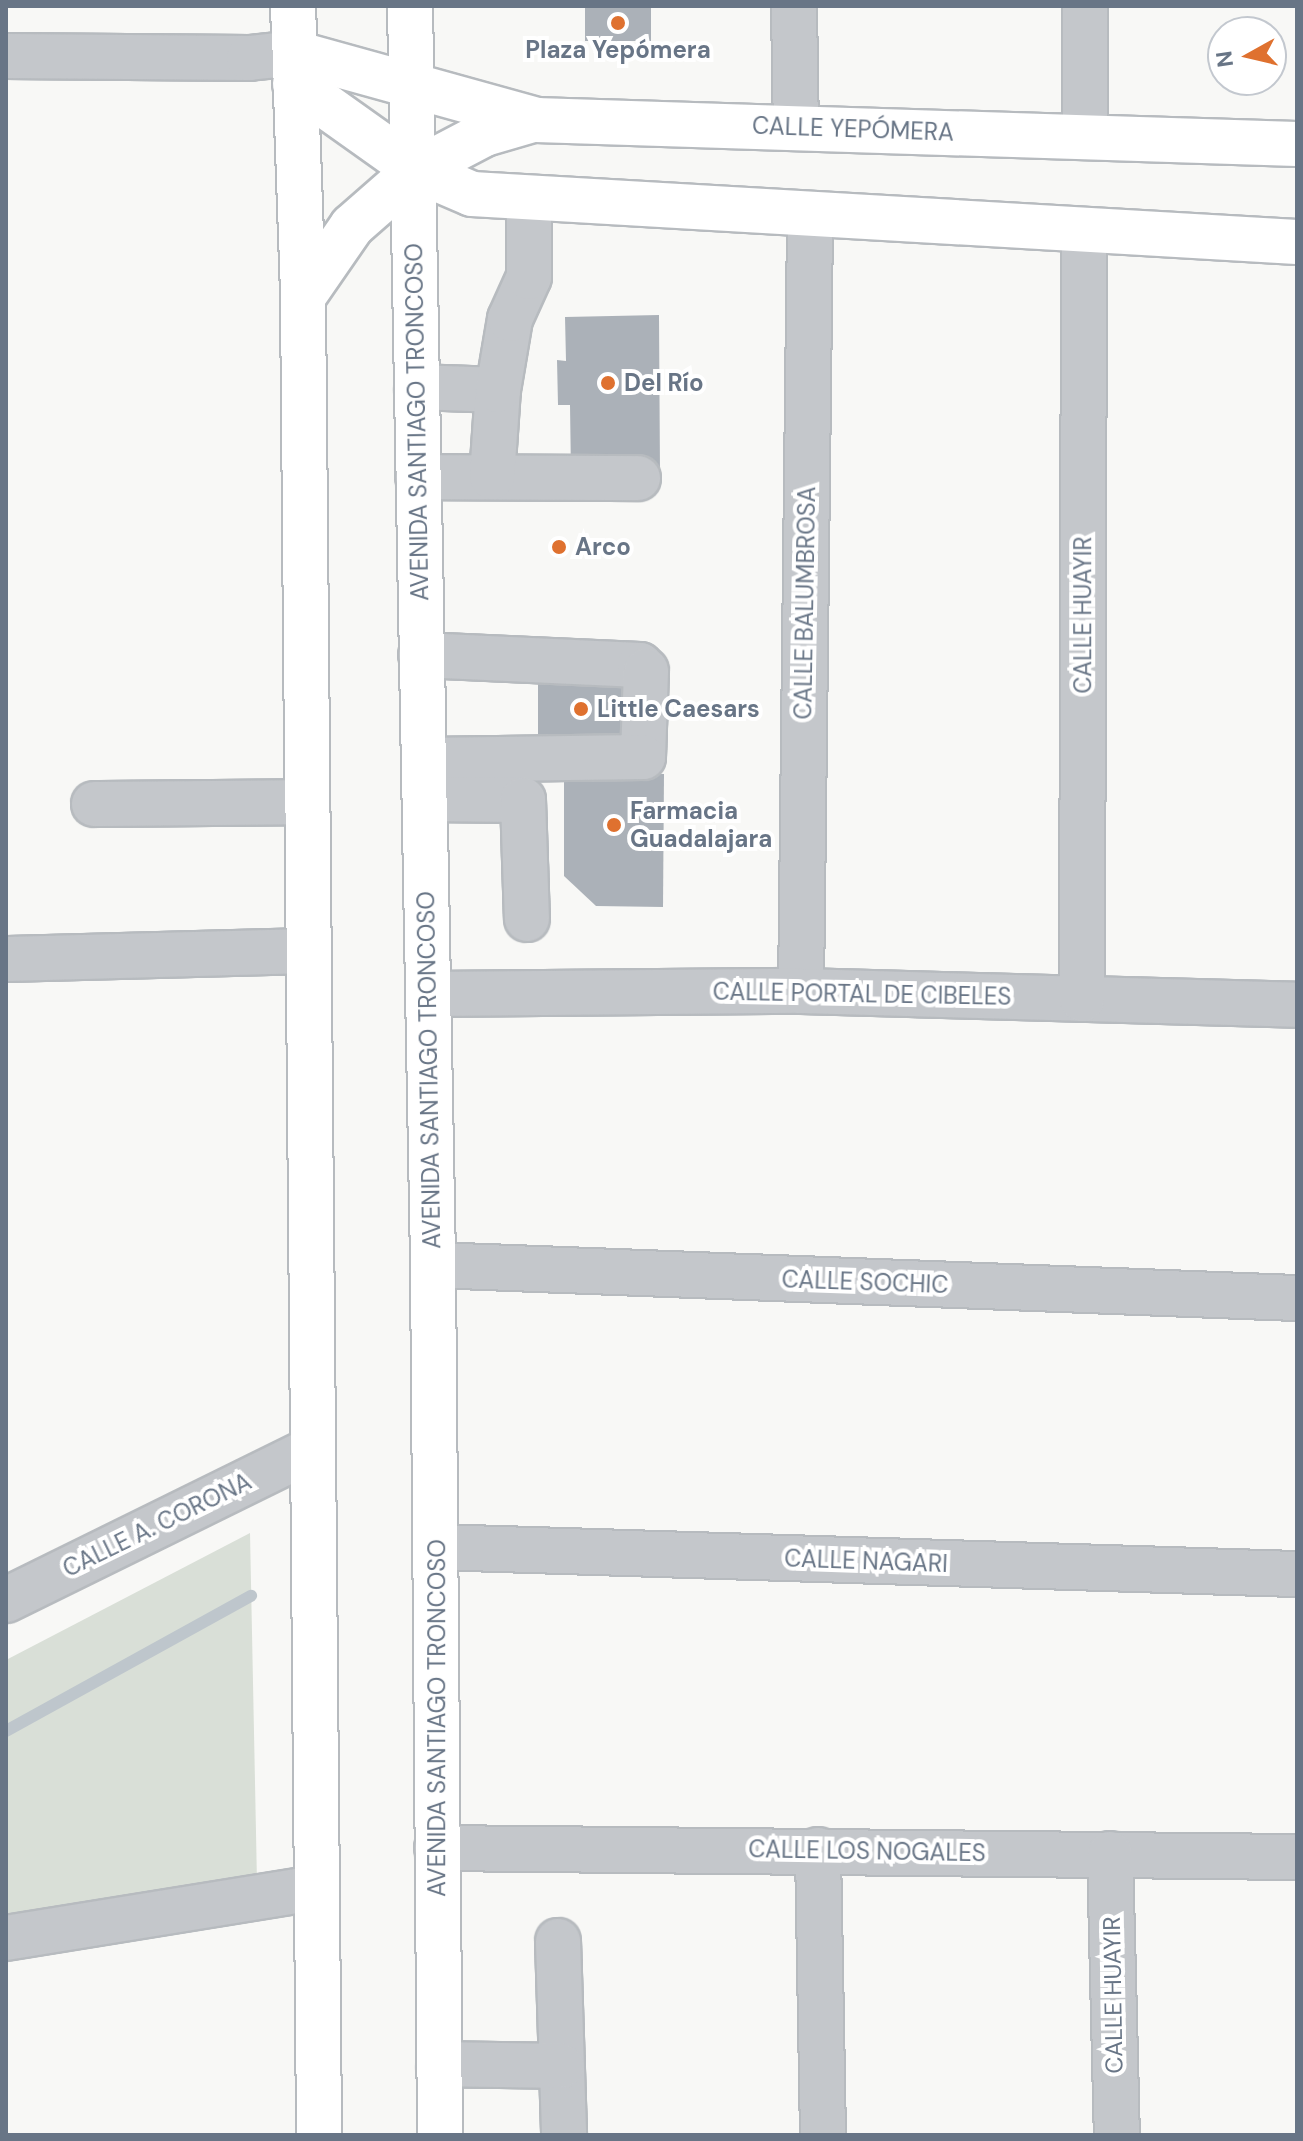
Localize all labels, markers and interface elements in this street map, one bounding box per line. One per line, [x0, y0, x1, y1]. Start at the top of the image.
marker: Plaza Yepómera [609, 14, 627, 32]
north arrow [1207, 16, 1287, 96]
place label: Plaza Yepómera [525, 36, 711, 64]
text: N [1209, 49, 1240, 69]
street label: CALLE YEPÓMERA [752, 111, 954, 147]
street label: AVENIDA SANTIAGO TRONCOSO [399, 243, 435, 601]
place label: Del Río [624, 369, 704, 397]
marker: Del Río [599, 374, 617, 392]
street label: CALLE BALUMBROSA [789, 486, 821, 720]
place label: Arco [575, 533, 631, 561]
street label: CALLE HUAYIR [1069, 536, 1097, 694]
marker: Arco [550, 538, 568, 556]
place label: Little Caesars [597, 695, 760, 723]
marker: Little Caesars [572, 700, 590, 718]
place label: Farmacia Guadalajara [630, 797, 772, 853]
marker: Farmacia Guadalajara [605, 816, 623, 834]
street label: AVENIDA SANTIAGO TRONCOSO [411, 891, 447, 1249]
street label: CALLE PORTAL DE CIBELES [712, 977, 1012, 1011]
street label: CALLE SOCHIC [781, 1265, 949, 1299]
street label: CALLE A. CORONA [58, 1467, 256, 1583]
street label: AVENIDA SANTIAGO TRONCOSO [423, 1539, 451, 1897]
street label: CALLE NAGARI [784, 1544, 948, 1578]
street label: CALLE LOS NOGALES [748, 1835, 986, 1867]
street label: CALLE HUAYIR [1097, 1916, 1129, 2074]

